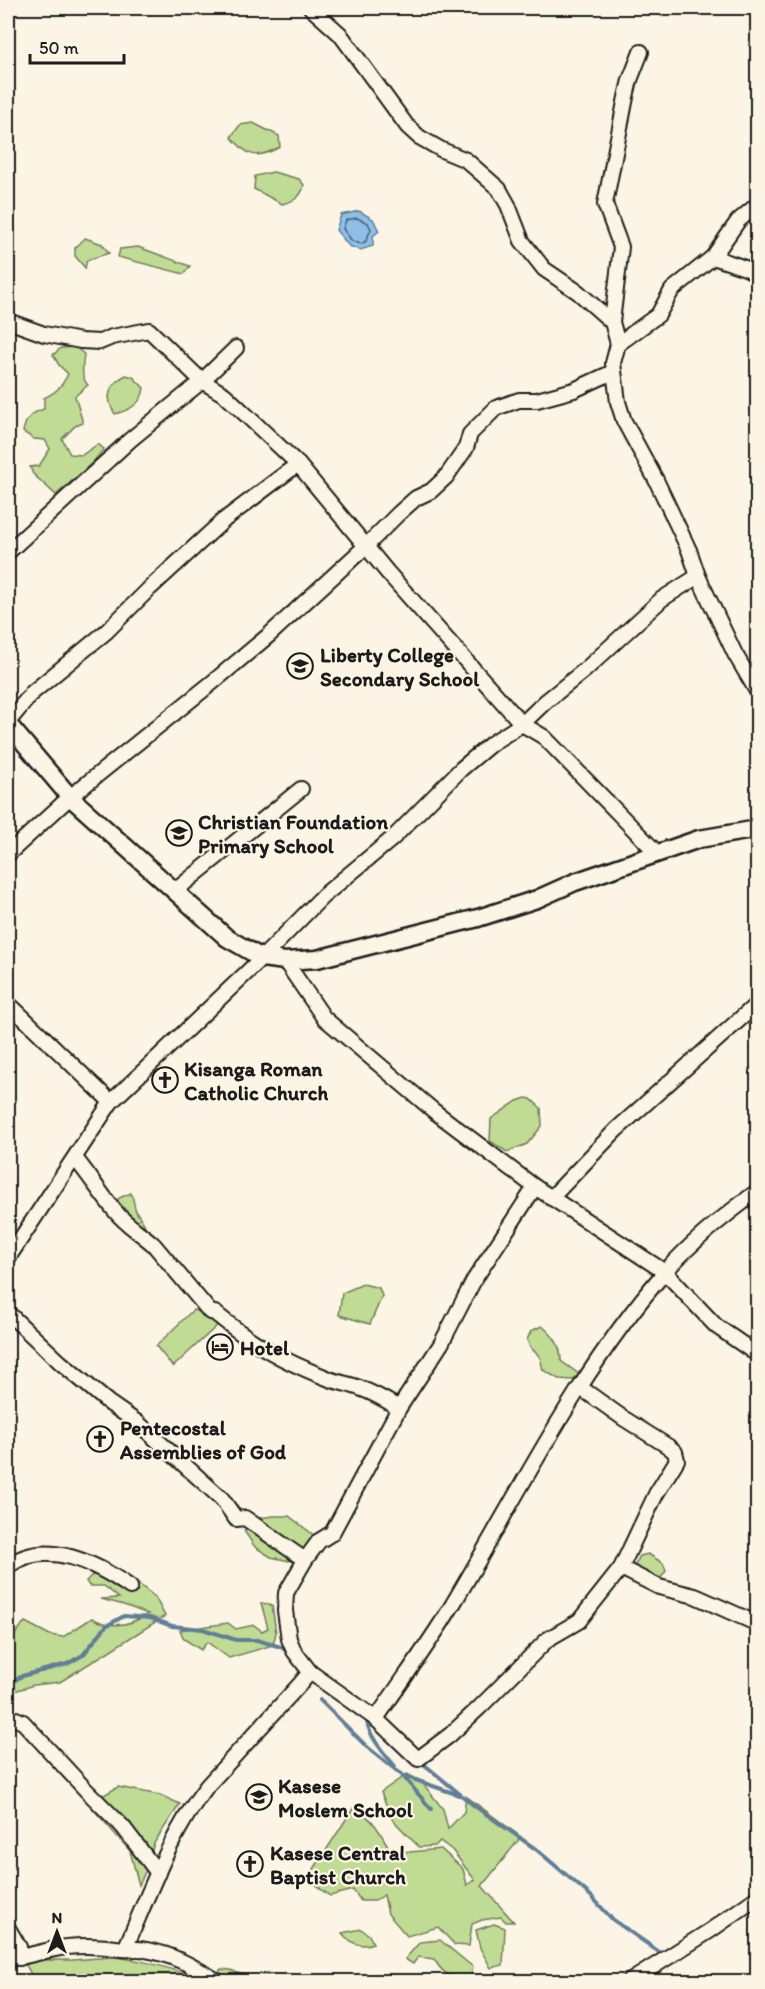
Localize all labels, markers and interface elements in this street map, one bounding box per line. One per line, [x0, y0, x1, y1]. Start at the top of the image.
scale bar [30, 27, 124, 65]
text: 50 m [39, 37, 79, 59]
place label: Liberty College Secondary School [320, 642, 480, 692]
school or university icon: Liberty College Secondary School [285, 651, 315, 681]
place label: Christian Foundation Primary School [198, 809, 388, 859]
school or university icon: Christian Foundation Primary School [164, 818, 194, 848]
place label: Kisanga Roman Catholic Church [184, 1056, 329, 1105]
church icon: Kisanga Roman Catholic Church [150, 1065, 180, 1095]
hotel icon: Hotel [205, 1332, 235, 1362]
place label: Hotel [240, 1335, 290, 1360]
place label: Pentecostal Assemblies of God [119, 1415, 287, 1464]
church icon: Pentecostal Assemblies of God [85, 1424, 115, 1454]
place label: Kasese Moslem School [278, 1773, 414, 1822]
school or university icon: Kasese Moslem School [244, 1782, 274, 1812]
place label: Kasese Central Baptist Church [270, 1840, 406, 1890]
church icon: Kasese Central Baptist Church [235, 1849, 265, 1879]
north arrow [27, 1902, 87, 1962]
text: N [52, 1908, 62, 1927]

